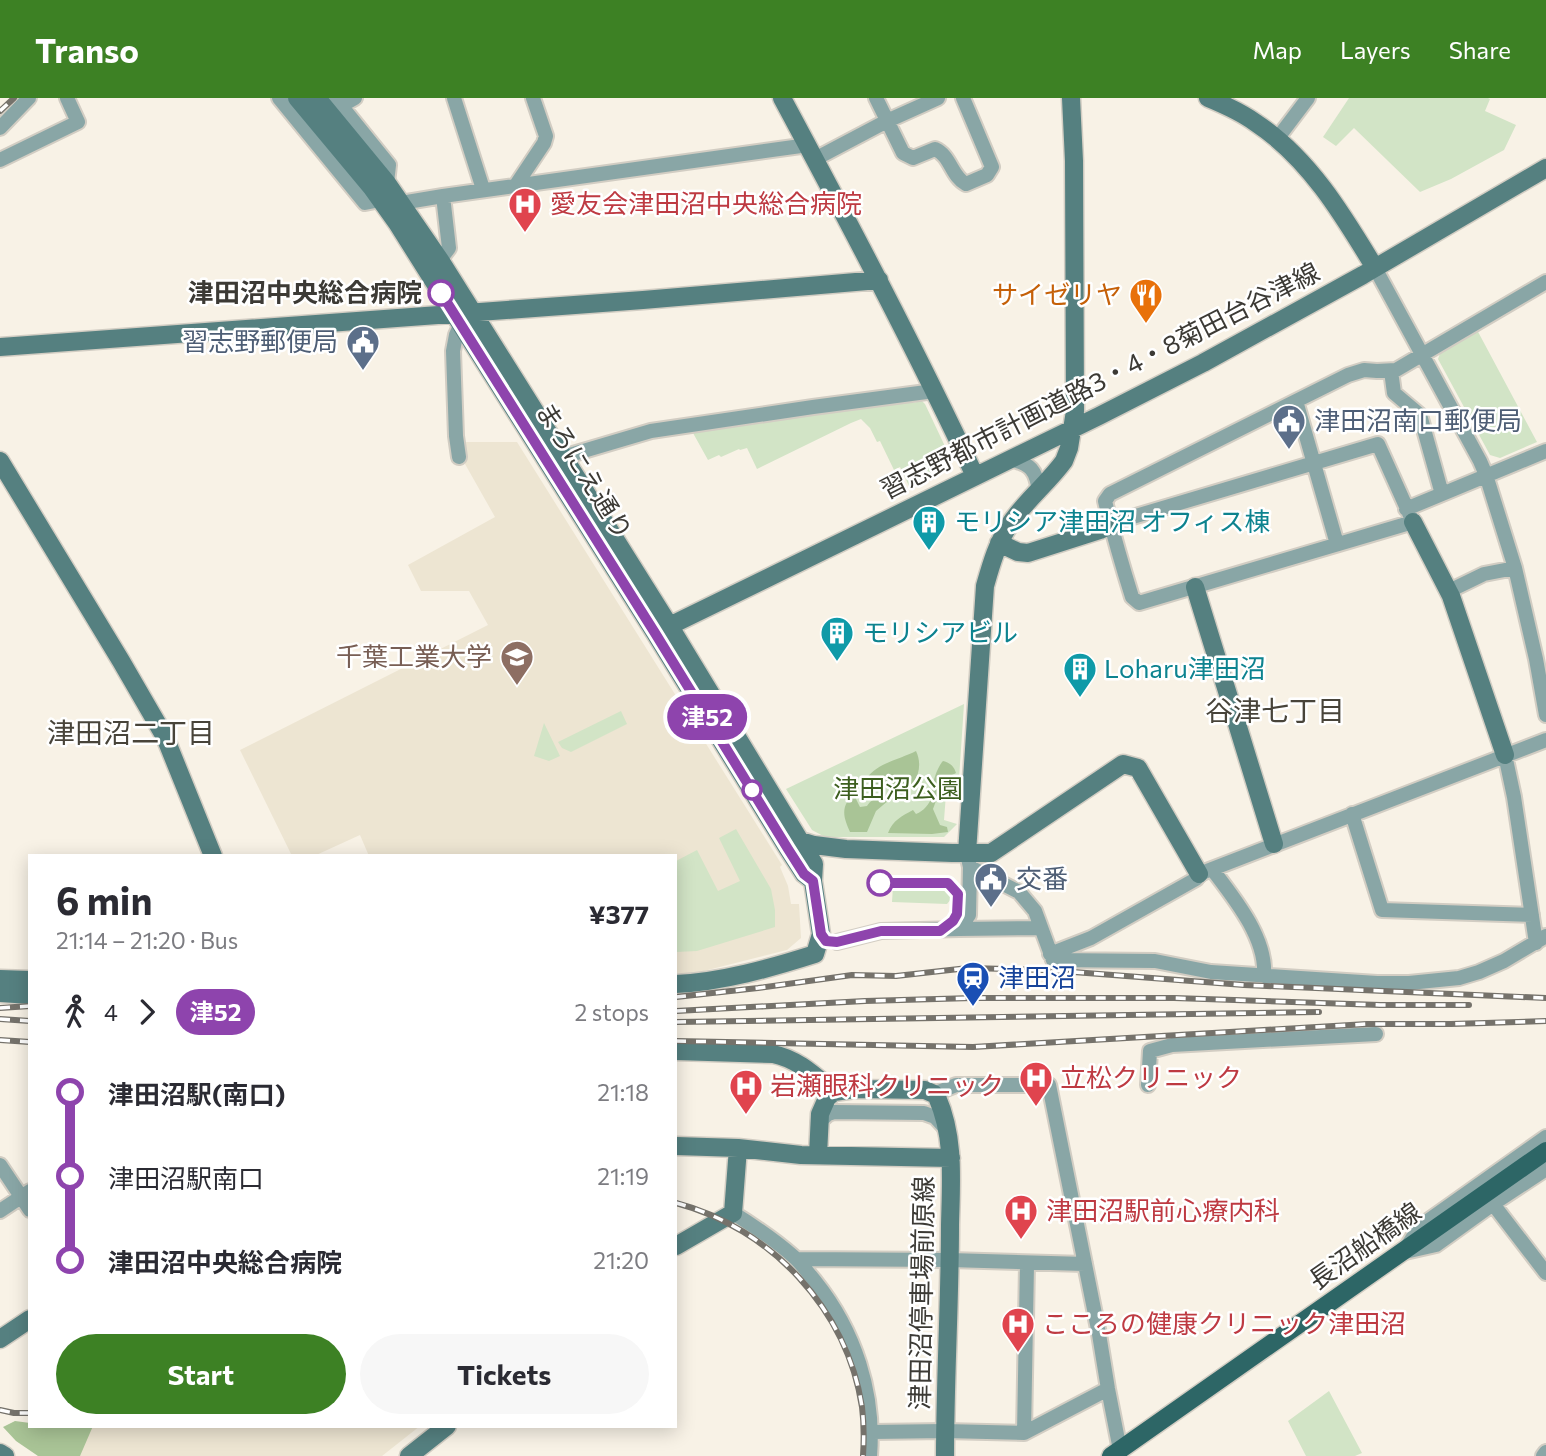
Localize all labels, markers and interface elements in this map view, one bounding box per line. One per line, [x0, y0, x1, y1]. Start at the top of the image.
text: Transo [35, 29, 139, 70]
text: Map [1253, 35, 1302, 64]
text: Layers [1340, 35, 1411, 64]
text: Share [1449, 35, 1511, 64]
hospital icon: 愛友会津田沼中央総合病院 [506, 185, 544, 234]
place label: 愛友会津田沼中央総合病院 [550, 187, 862, 218]
street label: 習志野都市計画道路3・4・8菊田台谷津線 [875, 255, 1324, 504]
place label: 津田沼中央総合病院 [188, 276, 422, 307]
restaurant icon: サイゼリヤ [1127, 276, 1165, 325]
place label: サイゼリヤ [992, 278, 1122, 309]
marker: 津田沼中央総合病院 [428, 280, 454, 306]
public building icon: 習志野郵便局 [344, 323, 382, 372]
place label: 習志野郵便局 [182, 325, 338, 356]
street label: まろにえ通り [531, 396, 640, 545]
public building icon: 津田沼南口郵便局 [1270, 402, 1308, 451]
place label: 津田沼南口郵便局 [1314, 404, 1522, 435]
building icon: モリシア津田沼 オフィス棟 [910, 503, 948, 552]
place label: モリシア津田沼 オフィス棟 [954, 505, 1270, 536]
building icon: モリシアビル [818, 614, 856, 663]
place label: モリシアビル [862, 616, 1018, 647]
school or university icon: 千葉工業大学 [498, 638, 536, 687]
place label: 千葉工業大学 [336, 640, 492, 671]
building icon: Loharu津田沼 [1061, 650, 1099, 699]
place label: Loharu津田沼 [1104, 652, 1266, 683]
district label: 谷津七丁目 [1205, 693, 1345, 727]
line badge: 津52 [667, 694, 747, 740]
text: 津52 [681, 702, 733, 731]
district label: 津田沼二丁目 [47, 715, 215, 749]
park label: 津田沼公園 [833, 772, 963, 803]
unlabelled marker [742, 780, 762, 800]
public building icon: 交番 [972, 860, 1010, 909]
place label: 交番 [1016, 862, 1068, 893]
unlabelled marker [867, 870, 893, 896]
text: 6 min [56, 876, 152, 923]
text: ¥377 [589, 898, 649, 929]
text: 21:14 – 21:20 · Bus [56, 926, 238, 954]
station icon: 津田沼 [954, 959, 992, 1008]
place label: 津田沼 [998, 961, 1076, 992]
icon: walk [56, 993, 94, 1031]
icon: forward [128, 993, 166, 1031]
text: 津52 [190, 997, 241, 1026]
text: 4 [104, 998, 118, 1026]
text: 2 stops [575, 998, 649, 1026]
hospital icon: 立松クリニック [1017, 1059, 1055, 1108]
place label: 立松クリニック [1060, 1061, 1242, 1092]
hospital icon: 岩瀬眼科クリニック [727, 1067, 765, 1116]
place label: 岩瀬眼科クリニック [770, 1069, 1004, 1100]
text: 津田沼駅(南口) [108, 1078, 285, 1109]
text: 21:18 [597, 1078, 649, 1106]
text: 津田沼駅南口 [108, 1162, 264, 1193]
text: 21:19 [597, 1162, 649, 1190]
street label: 津田沼停車場前原線 [903, 1176, 938, 1410]
hospital icon: 津田沼駅前心療内科 [1002, 1192, 1040, 1241]
place label: 津田沼駅前心療内科 [1046, 1194, 1280, 1225]
street label: 長沼船橋線 [1302, 1195, 1426, 1295]
text: 津田沼中央総合病院 [108, 1246, 342, 1277]
text: 21:20 [593, 1246, 649, 1274]
hospital icon: こころの健康クリニック津田沼 [999, 1305, 1037, 1354]
place label: こころの健康クリニック津田沼 [1042, 1307, 1406, 1338]
button: Start [56, 1334, 346, 1414]
button: Tickets [360, 1334, 649, 1414]

